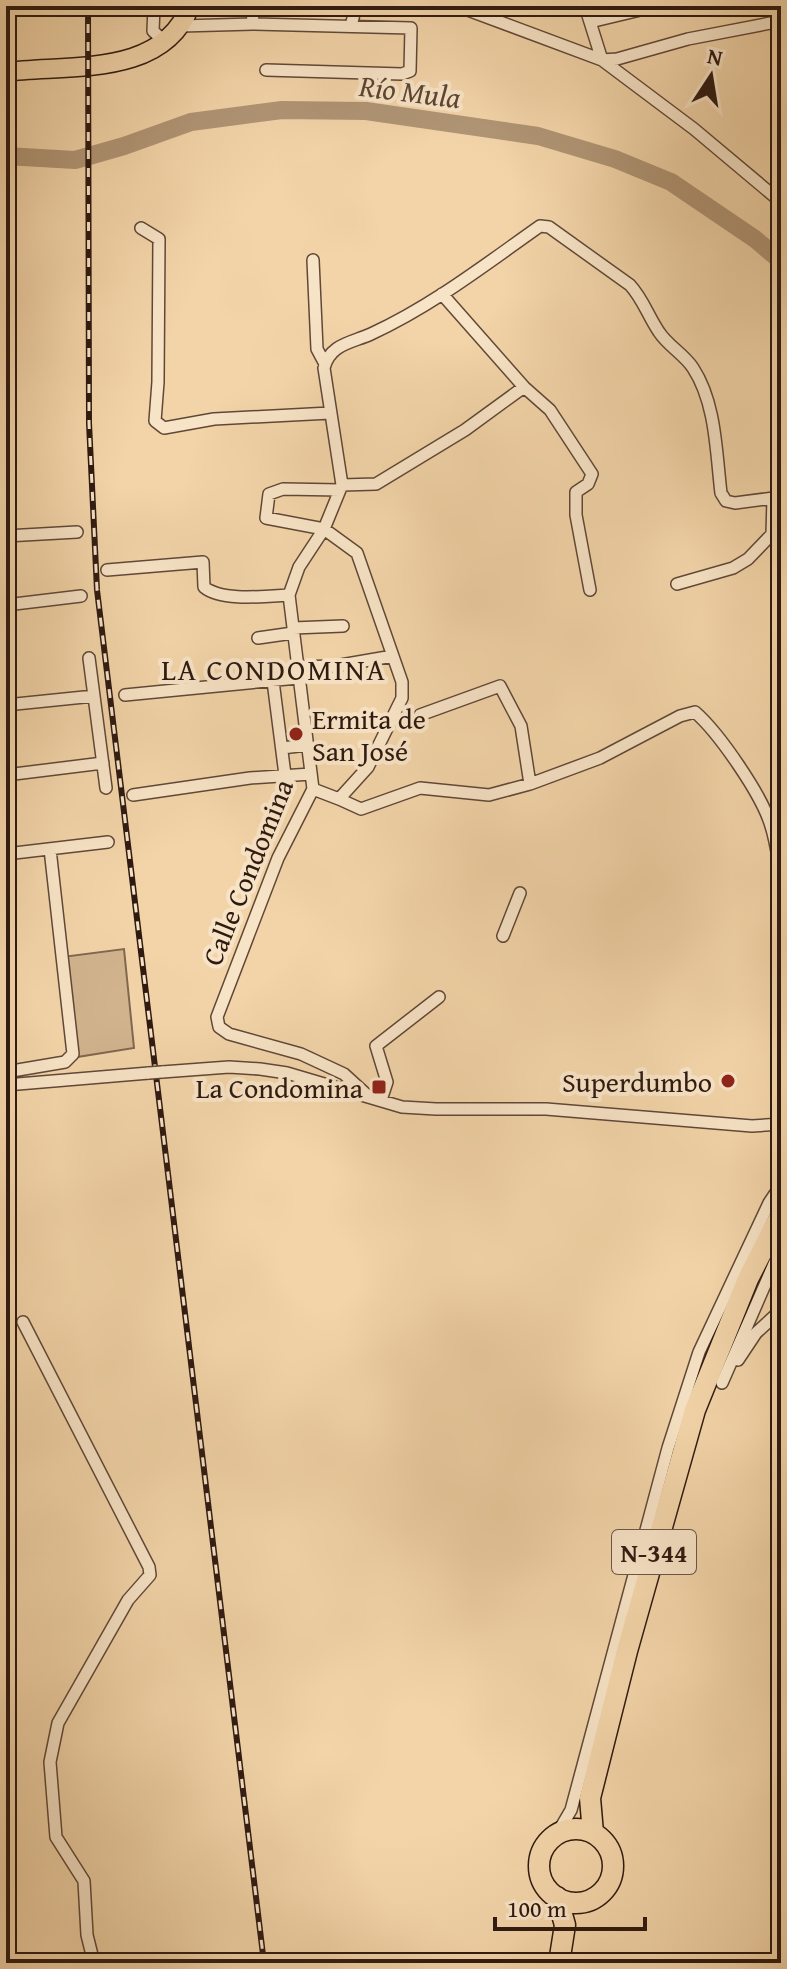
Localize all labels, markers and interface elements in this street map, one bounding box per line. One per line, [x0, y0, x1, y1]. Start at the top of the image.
north arrow [671, 36, 751, 116]
text: N [705, 39, 726, 74]
water label: Río Mula [356, 63, 463, 119]
district label: LA CONDOMINA [161, 647, 387, 691]
place label: Ermita de San José [312, 698, 426, 771]
marker: Ermita de San José [287, 725, 305, 743]
street label: Calle Condomina [191, 772, 303, 971]
place label: Superdumbo [562, 1061, 712, 1102]
place label: La Condomina [196, 1067, 364, 1108]
marker: Superdumbo [719, 1072, 737, 1090]
marker: La Condomina [370, 1078, 388, 1096]
road number: N-344 [612, 1530, 696, 1574]
scale bar [495, 1881, 645, 1931]
text: 100 m [507, 1891, 567, 1926]

